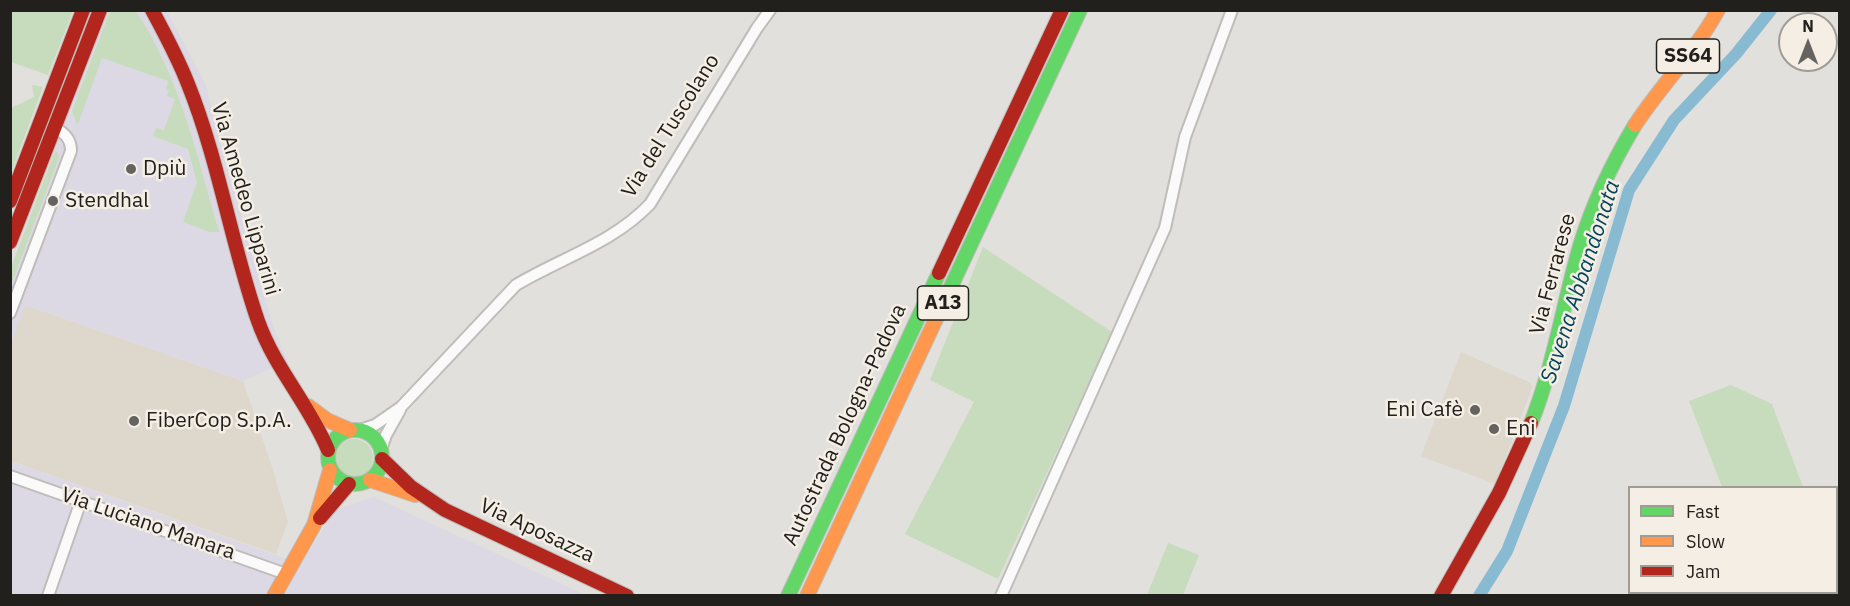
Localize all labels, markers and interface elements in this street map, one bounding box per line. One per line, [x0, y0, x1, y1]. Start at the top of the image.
north arrow [1778, 12, 1838, 72]
text: N [1802, 16, 1814, 36]
road number: SS64 [1656, 39, 1720, 73]
street label: Via del Tuscolano [617, 50, 725, 202]
street label: Via Amedeo Lipparini [205, 100, 285, 298]
place label: Dpiù [143, 156, 186, 182]
marker: Dpiù [124, 162, 138, 176]
water label: Savena Abbandonata [1536, 177, 1626, 387]
place label: Stendhal [65, 188, 149, 214]
marker: Stendhal [46, 194, 60, 208]
street label: Via Ferrarese [1525, 211, 1581, 337]
road number: A13 [918, 286, 968, 320]
street label: Autostrada Bologna-Padova [778, 300, 912, 550]
place label: Eni Cafè [1386, 397, 1463, 423]
marker: Eni Cafè [1468, 403, 1482, 417]
place label: FiberCop S.p.A. [146, 408, 292, 434]
marker: FiberCop S.p.A. [127, 414, 141, 428]
place label: Eni [1506, 416, 1535, 442]
marker: Eni [1487, 422, 1501, 436]
street label: Via Luciano Manara [58, 482, 238, 566]
legend [1628, 486, 1838, 594]
street label: Via Aposazza [476, 493, 598, 569]
text: Fast [1686, 500, 1720, 523]
text: Slow [1686, 530, 1725, 553]
text: Jam [1686, 560, 1721, 583]

